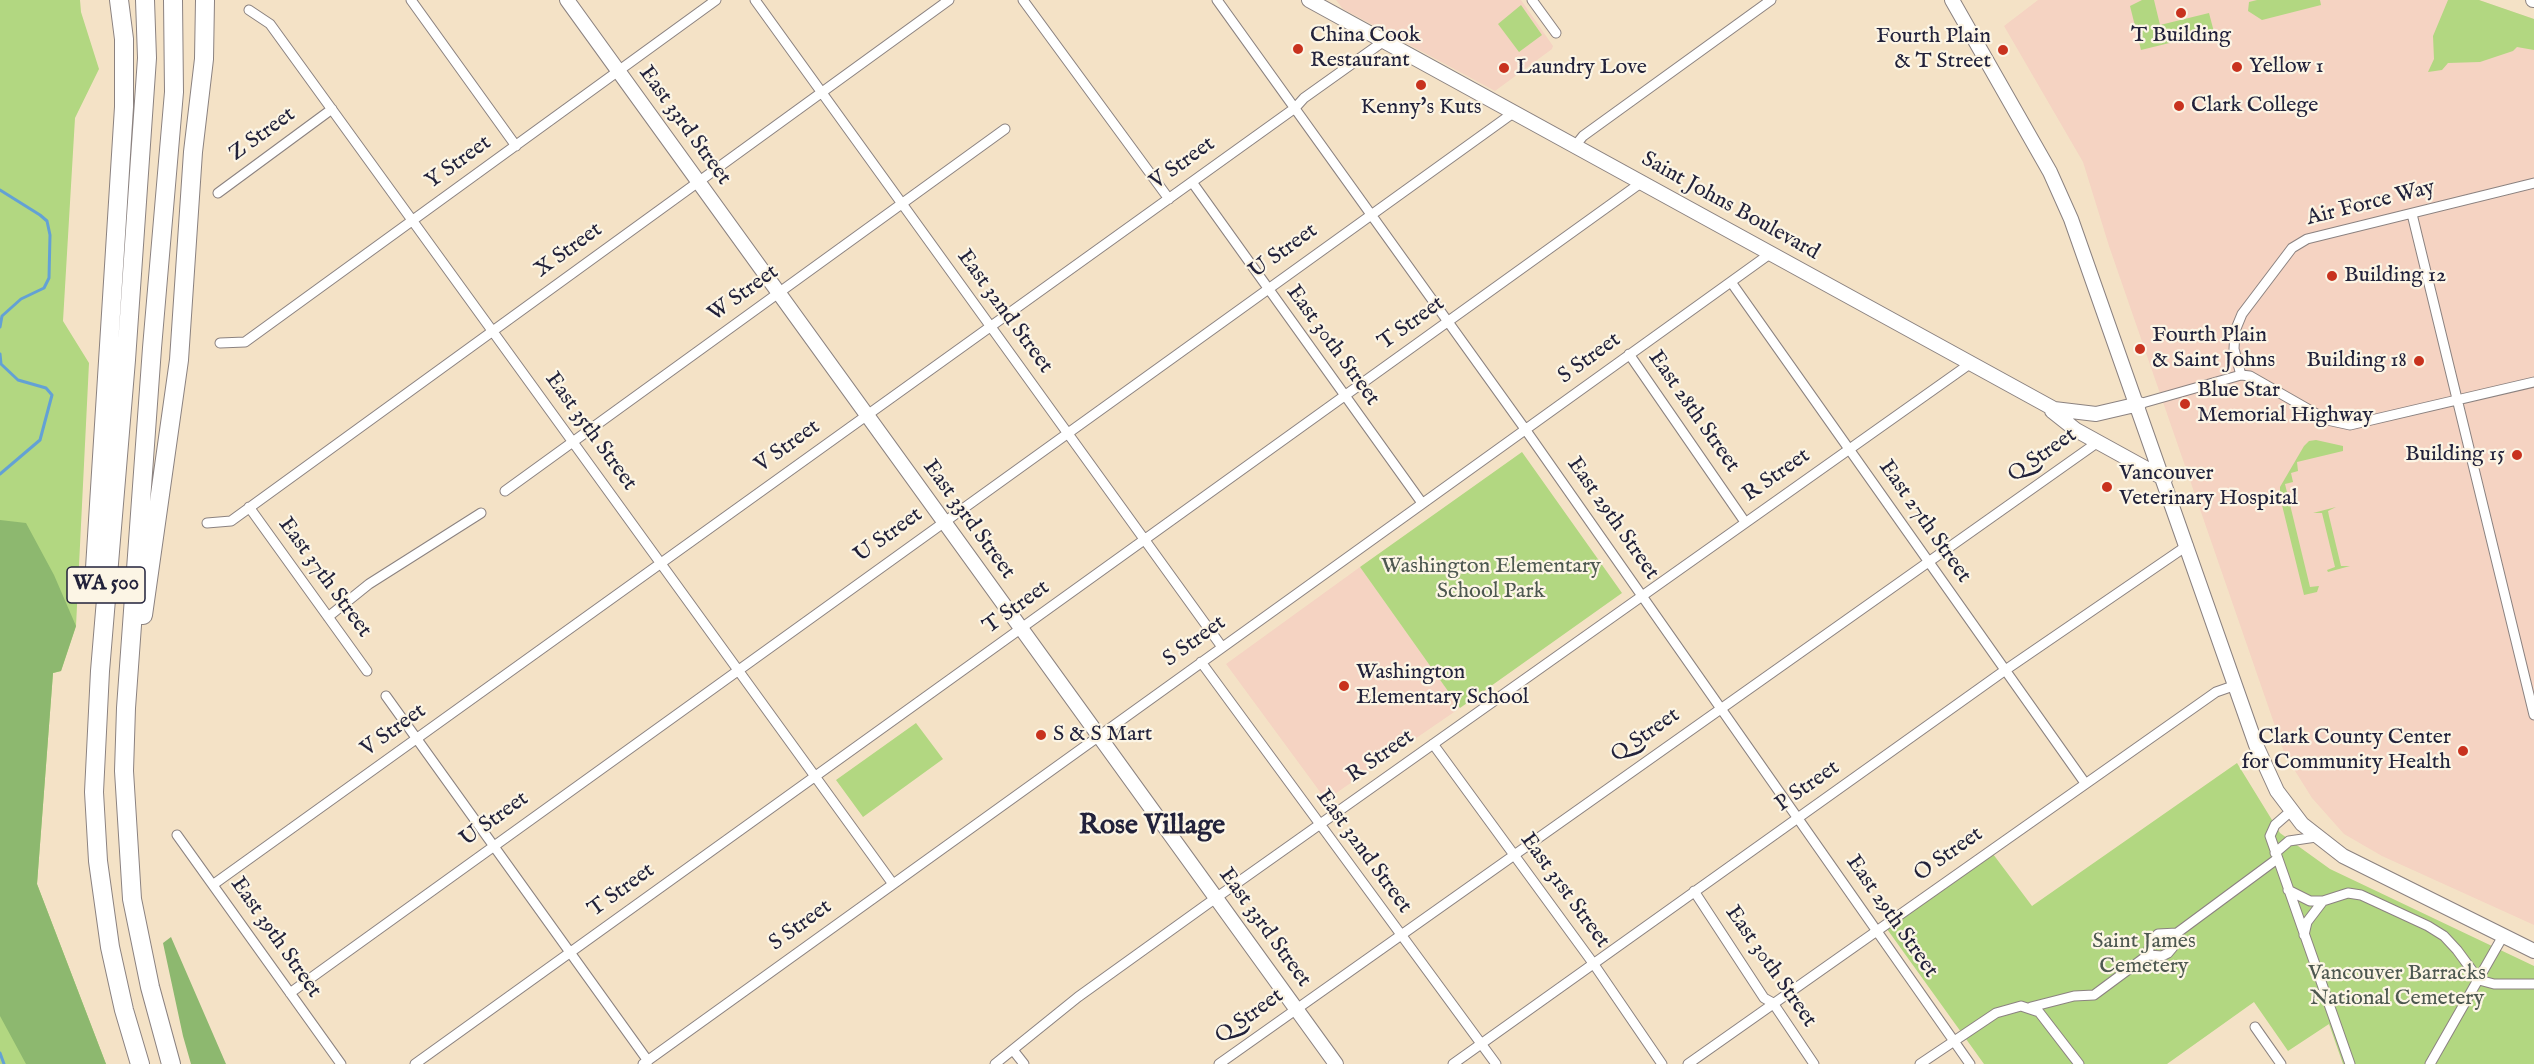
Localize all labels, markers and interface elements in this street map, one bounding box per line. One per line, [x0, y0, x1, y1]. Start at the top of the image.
marker: T Building [2174, 6, 2188, 20]
place label: China Cook Restaurant [1310, 23, 1420, 74]
place label: T Building [2131, 23, 2231, 49]
place label: Fourth Plain & T Street [1876, 24, 1991, 76]
marker: China Cook Restaurant [1291, 42, 1305, 56]
marker: Fourth Plain & T Street [1996, 43, 2010, 57]
place label: Yellow 1 [2249, 54, 2324, 80]
place label: Laundry Love [1516, 55, 1647, 81]
marker: Yellow 1 [2230, 60, 2244, 74]
street label: East 33rd Street [632, 61, 736, 191]
marker: Laundry Love [1497, 61, 1511, 75]
marker: Kenny's Kuts [1414, 78, 1428, 92]
place label: Clark College [2191, 93, 2318, 119]
place label: Kenny's Kuts [1360, 95, 1482, 121]
marker: Clark College [2172, 99, 2186, 113]
street label: Z Street [225, 102, 301, 168]
street label: Y Street [421, 130, 497, 196]
street label: V Street [1145, 132, 1221, 196]
street label: Saint Johns Boulevard [1636, 147, 1824, 267]
street label: Air Force Way [2304, 175, 2438, 233]
street label: X Street [530, 218, 608, 284]
street label: U Street [1245, 218, 1323, 286]
street label: East 32nd Street [950, 245, 1058, 379]
street label: W Street [704, 260, 784, 328]
place label: Building 12 [2344, 263, 2446, 289]
marker: Building 12 [2325, 269, 2339, 283]
street label: East 30th Street [1279, 281, 1385, 411]
street label: T Street [1374, 291, 1450, 357]
place label: Fourth Plain & Saint Johns [2152, 323, 2275, 374]
street label: S Street [1554, 328, 1626, 390]
marker: Fourth Plain & Saint Johns [2133, 342, 2147, 356]
street label: East 28th Street [1641, 346, 1745, 478]
place label: Building 18 [2306, 348, 2407, 374]
marker: Building 18 [2412, 354, 2426, 368]
street label: East 35th Street [538, 368, 642, 496]
place label: Blue Star Memorial Highway [2197, 378, 2373, 430]
marker: Blue Star Memorial Highway [2178, 397, 2192, 411]
street label: V Street [750, 415, 826, 479]
street label: Q Street [2004, 423, 2082, 489]
place label: Building 15 [2405, 442, 2505, 468]
street label: R Street [1738, 443, 1816, 509]
marker: Building 15 [2510, 448, 2524, 462]
street label: East 29th Street [1560, 453, 1664, 585]
street label: East 33rd Street [916, 455, 1020, 585]
street label: East 27th Street [1872, 455, 1976, 589]
place label: Vancouver Veterinary Hospital [2119, 461, 2298, 512]
marker: Vancouver Veterinary Hospital [2100, 480, 2114, 494]
street label: U Street [850, 502, 928, 570]
street label: East 37th Street [272, 513, 376, 643]
park label: Washington Elementary School Park [1381, 554, 1601, 606]
road number: WA 500 [67, 567, 145, 603]
street label: T Street [979, 575, 1055, 641]
street label: S Street [1159, 611, 1231, 673]
place label: Washington Elementary School [1356, 660, 1529, 712]
marker: Washington Elementary School [1337, 679, 1351, 693]
street label: V Street [356, 699, 432, 763]
street label: Q Street [1607, 703, 1685, 769]
place label: S & S Mart [1053, 722, 1152, 748]
street label: R Street [1342, 724, 1420, 790]
place label: Clark County Center for Community Health [2241, 725, 2451, 776]
marker: S & S Mart [1034, 728, 1048, 742]
marker: Clark County Center for Community Health [2456, 744, 2470, 758]
street label: P Street [1771, 755, 1845, 819]
street label: East 32nd Street [1309, 785, 1417, 919]
street label: U Street [456, 786, 534, 854]
district label: Rose Village [1079, 810, 1225, 844]
street label: O Street [1910, 822, 1988, 888]
street label: East 31st Street [1513, 828, 1615, 954]
street label: East 29th Street [1839, 851, 1943, 983]
street label: T Street [584, 858, 660, 924]
street label: East 33rd Street [1212, 863, 1316, 993]
street label: East 39th Street [224, 873, 326, 1003]
street label: S Street [765, 895, 837, 957]
street label: East 30th Street [1718, 901, 1822, 1033]
park label: Saint James Cemetery [2092, 929, 2196, 980]
park label: Vancouver Barracks National Cemetery [2308, 961, 2486, 1012]
street label: Q Street [1211, 984, 1289, 1050]

